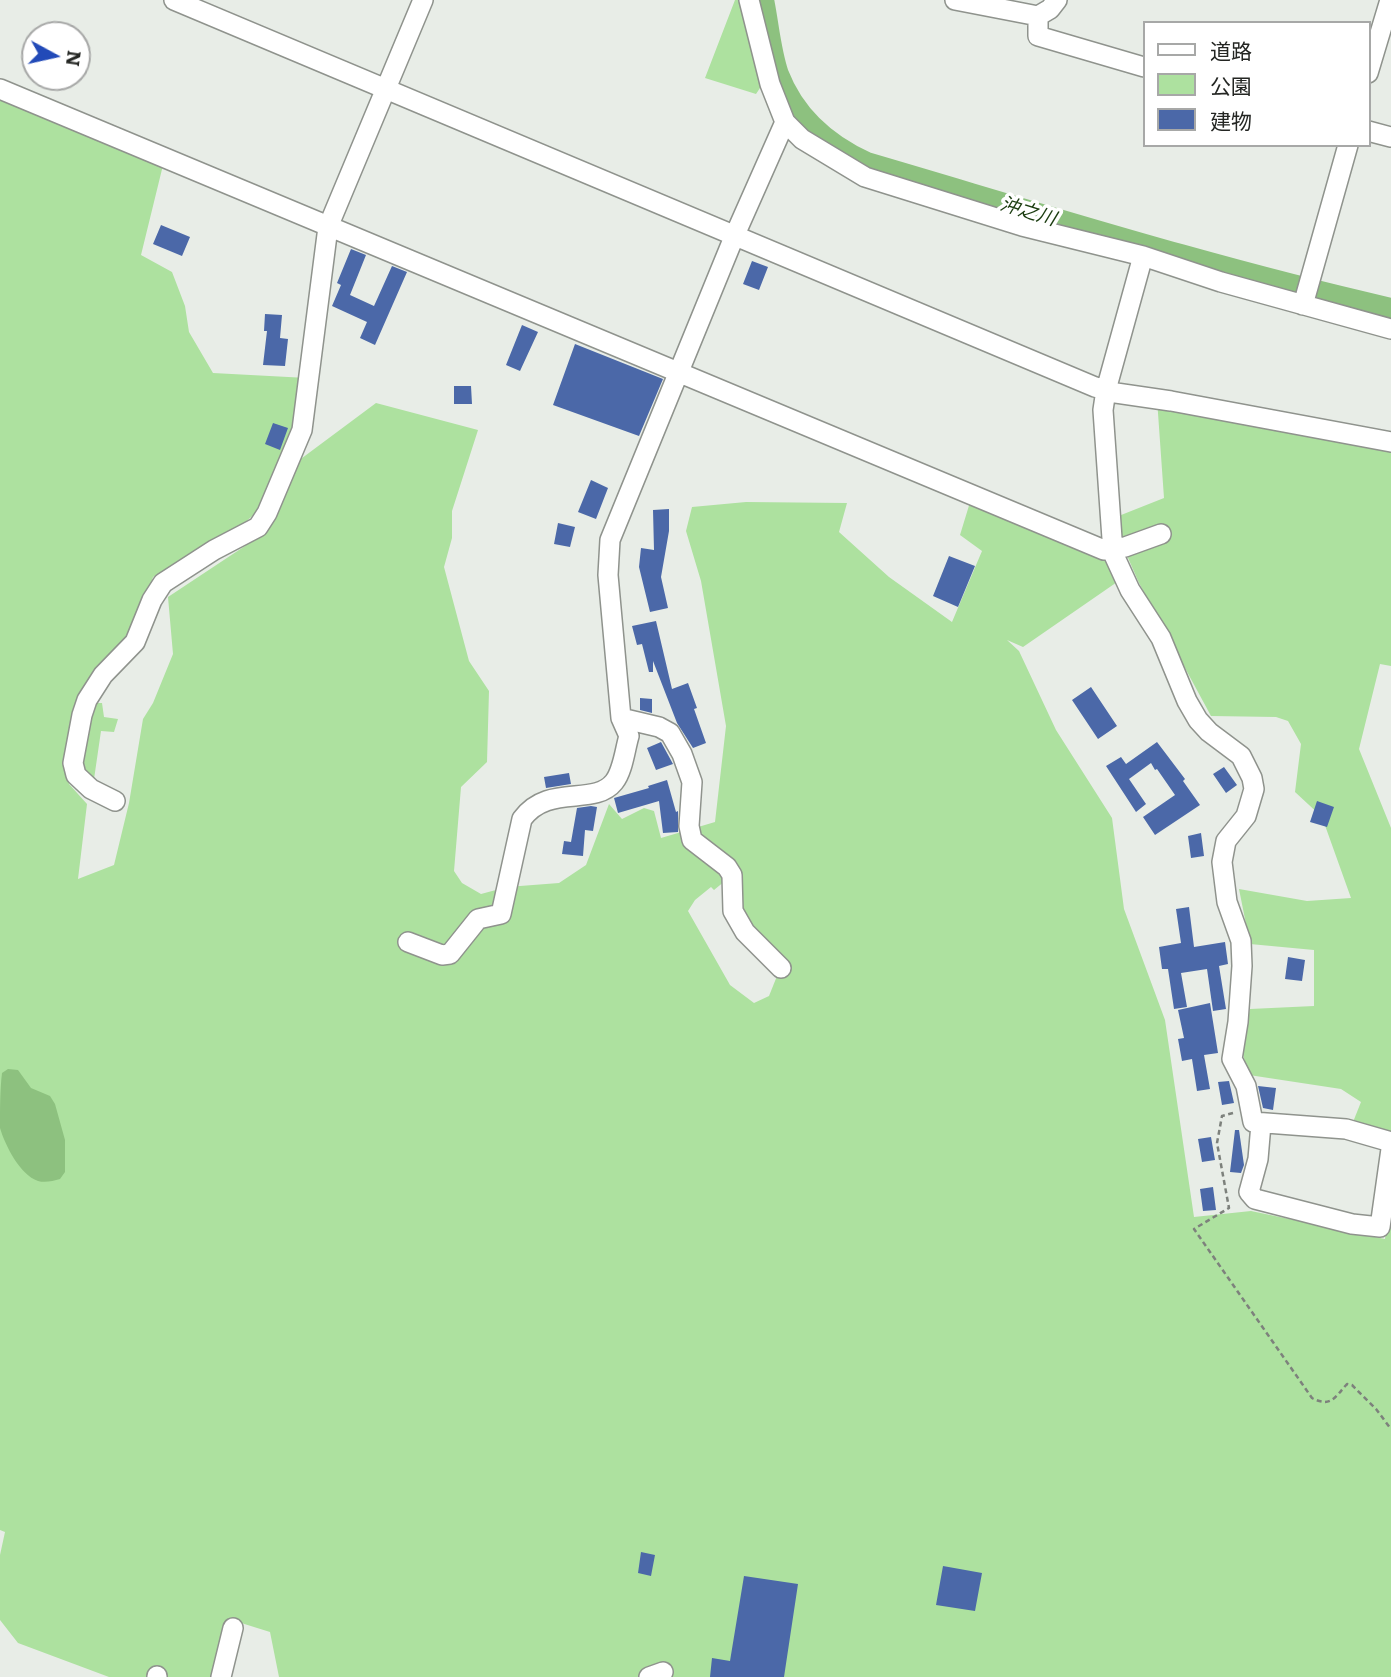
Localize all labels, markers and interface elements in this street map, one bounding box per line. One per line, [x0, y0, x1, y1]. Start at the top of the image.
north arrow [21, 21, 91, 91]
legend [1142, 21, 1370, 147]
text: 道路 [1210, 34, 1252, 65]
text: N [60, 49, 90, 68]
text: 公園 [1210, 69, 1252, 100]
text: 建物 [1210, 104, 1252, 135]
water label: 沖之川 [997, 193, 1059, 231]

